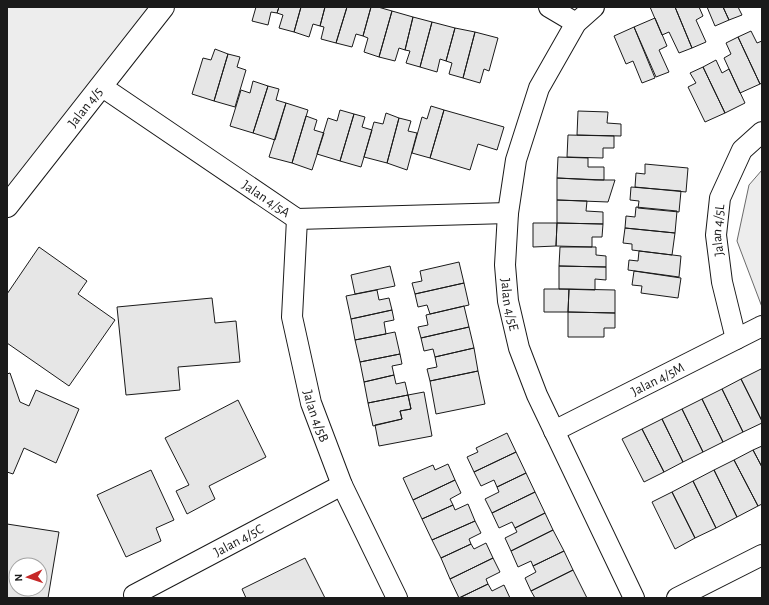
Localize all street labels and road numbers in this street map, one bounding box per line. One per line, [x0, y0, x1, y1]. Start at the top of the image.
street label: Jalan 4/5 [66, 85, 105, 130]
street label: Jalan 4/5A [239, 178, 292, 220]
street label: Jalan 4/5L [710, 203, 727, 257]
street label: Jalan 4/5E [498, 278, 521, 333]
street label: Jalan 4/5M [629, 360, 687, 399]
street label: Jalan 4/5B [300, 389, 331, 444]
street label: Jalan 4/5C [212, 522, 266, 559]

